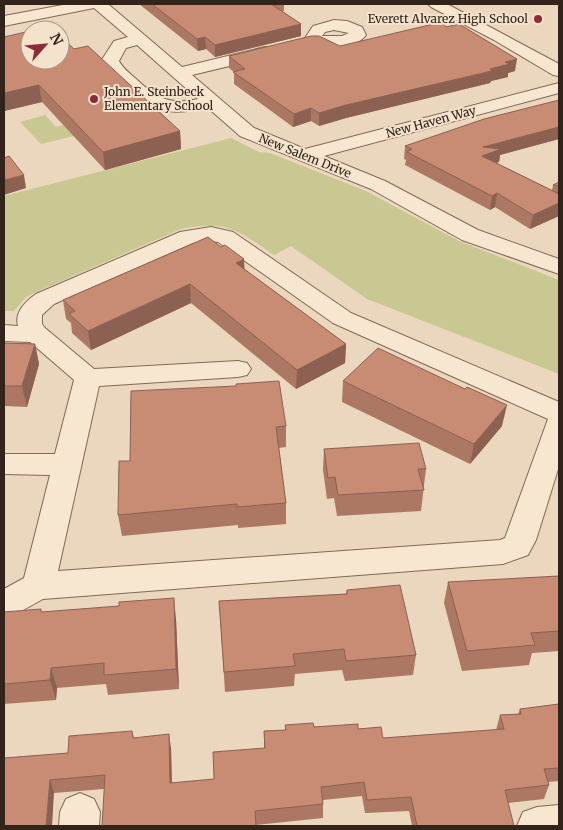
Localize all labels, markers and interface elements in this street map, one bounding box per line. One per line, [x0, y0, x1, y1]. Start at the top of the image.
place label: Everett Alvarez High School [368, 11, 528, 26]
marker: Everett Alvarez High School [532, 13, 544, 25]
north arrow [20, 20, 70, 70]
text: N [46, 30, 67, 48]
place label: John E. Steinbeck Elementary School [103, 84, 214, 113]
marker: John E. Steinbeck Elementary School [88, 93, 100, 105]
street label: New Haven Way [384, 102, 478, 141]
street label: New Salem Drive [257, 130, 354, 181]

